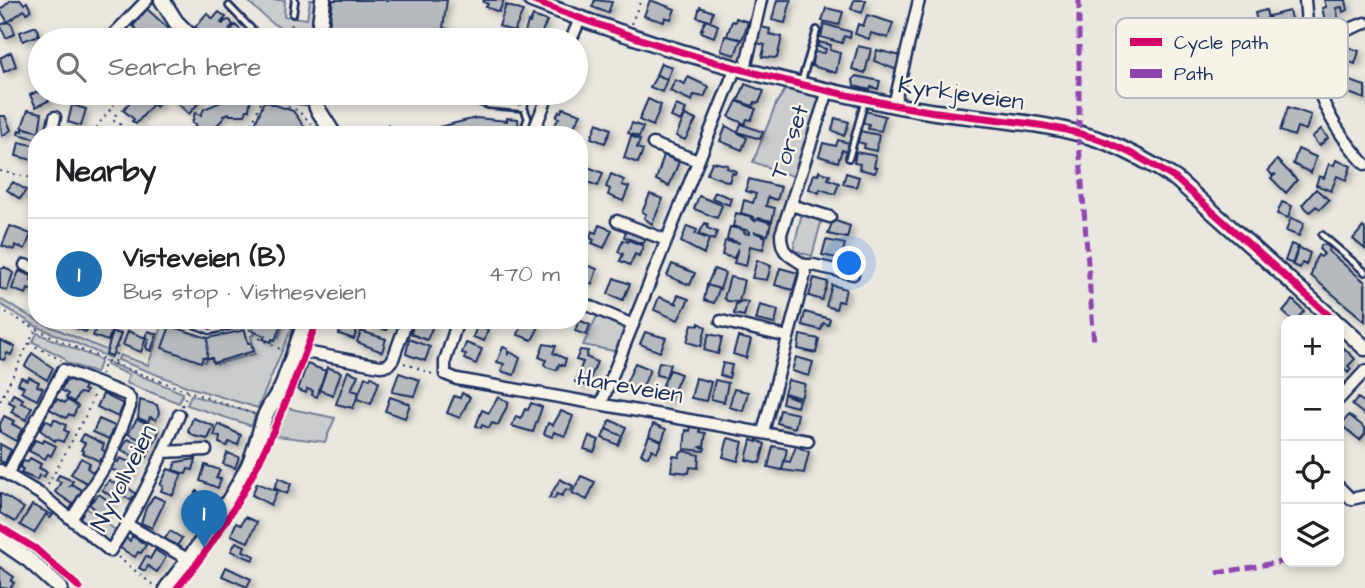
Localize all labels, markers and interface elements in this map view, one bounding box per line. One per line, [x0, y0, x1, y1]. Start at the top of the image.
legend [1116, 18, 1348, 98]
search box [28, 28, 588, 105]
text: Cycle path [1174, 30, 1269, 58]
icon: search [52, 48, 90, 86]
text: Search here [108, 49, 261, 85]
text: Path [1174, 61, 1213, 88]
street label: Kyrkjeveien [896, 68, 1026, 121]
street label: Torset [762, 100, 818, 184]
text: Nearby [56, 151, 156, 193]
text: Visteveien (B) [123, 240, 285, 276]
your location [832, 246, 866, 280]
text: 1 [78, 258, 80, 290]
text: 470 m [489, 258, 560, 290]
text: Bus stop · Vistnesveien [123, 276, 366, 308]
map controls [1281, 315, 1344, 567]
button: + [1281, 315, 1344, 378]
street label: Hareveien [574, 361, 686, 413]
button: − [1281, 378, 1344, 441]
street label: Nyvollveien [83, 419, 166, 538]
button: locate [1281, 441, 1344, 504]
pin: 1 [181, 490, 227, 548]
button: layers [1281, 504, 1344, 567]

